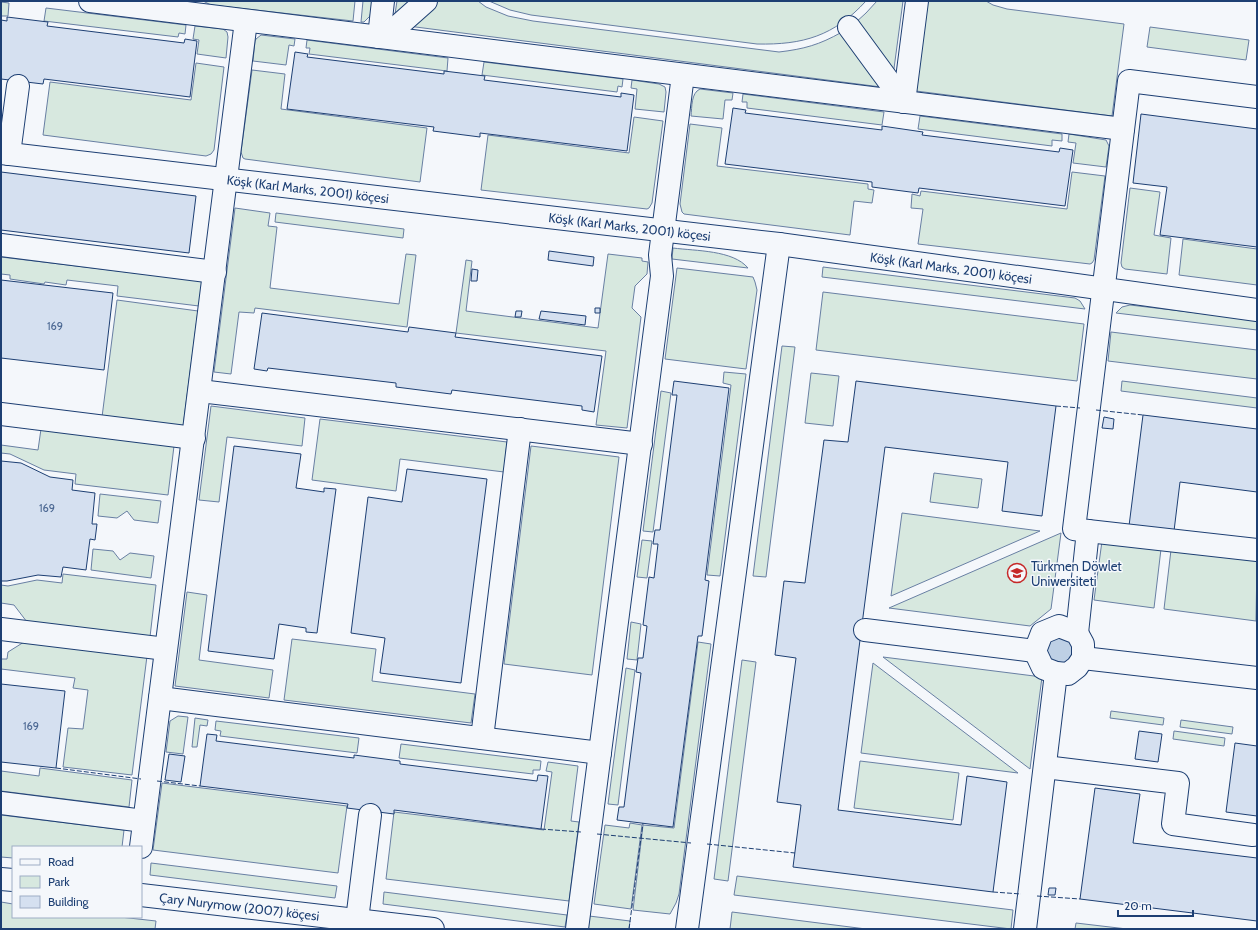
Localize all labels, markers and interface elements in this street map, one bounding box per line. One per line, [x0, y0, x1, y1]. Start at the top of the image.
street label: Köşk (Karl Marks, 2001) köçesi [226, 171, 390, 206]
street label: Köşk (Karl Marks, 2001) köçesi [548, 209, 712, 244]
street label: Köşk (Karl Marks, 2001) köçesi [869, 249, 1033, 287]
house number: 169 [47, 319, 63, 333]
house number: 169 [39, 501, 55, 515]
place label: Türkmen Döwlet Uniwersiteti [1031, 558, 1122, 589]
school or university icon: Türkmen Döwlet Uniwersiteti [1006, 562, 1028, 584]
house number: 169 [23, 719, 39, 733]
legend [12, 846, 142, 918]
text: Road [48, 854, 74, 869]
text: Park [48, 874, 70, 889]
street label: Çary Nurymow (2007) köçesi [158, 889, 320, 924]
scale bar [1118, 892, 1193, 918]
text: Building [48, 894, 90, 909]
text: 20 m [1124, 898, 1152, 913]

